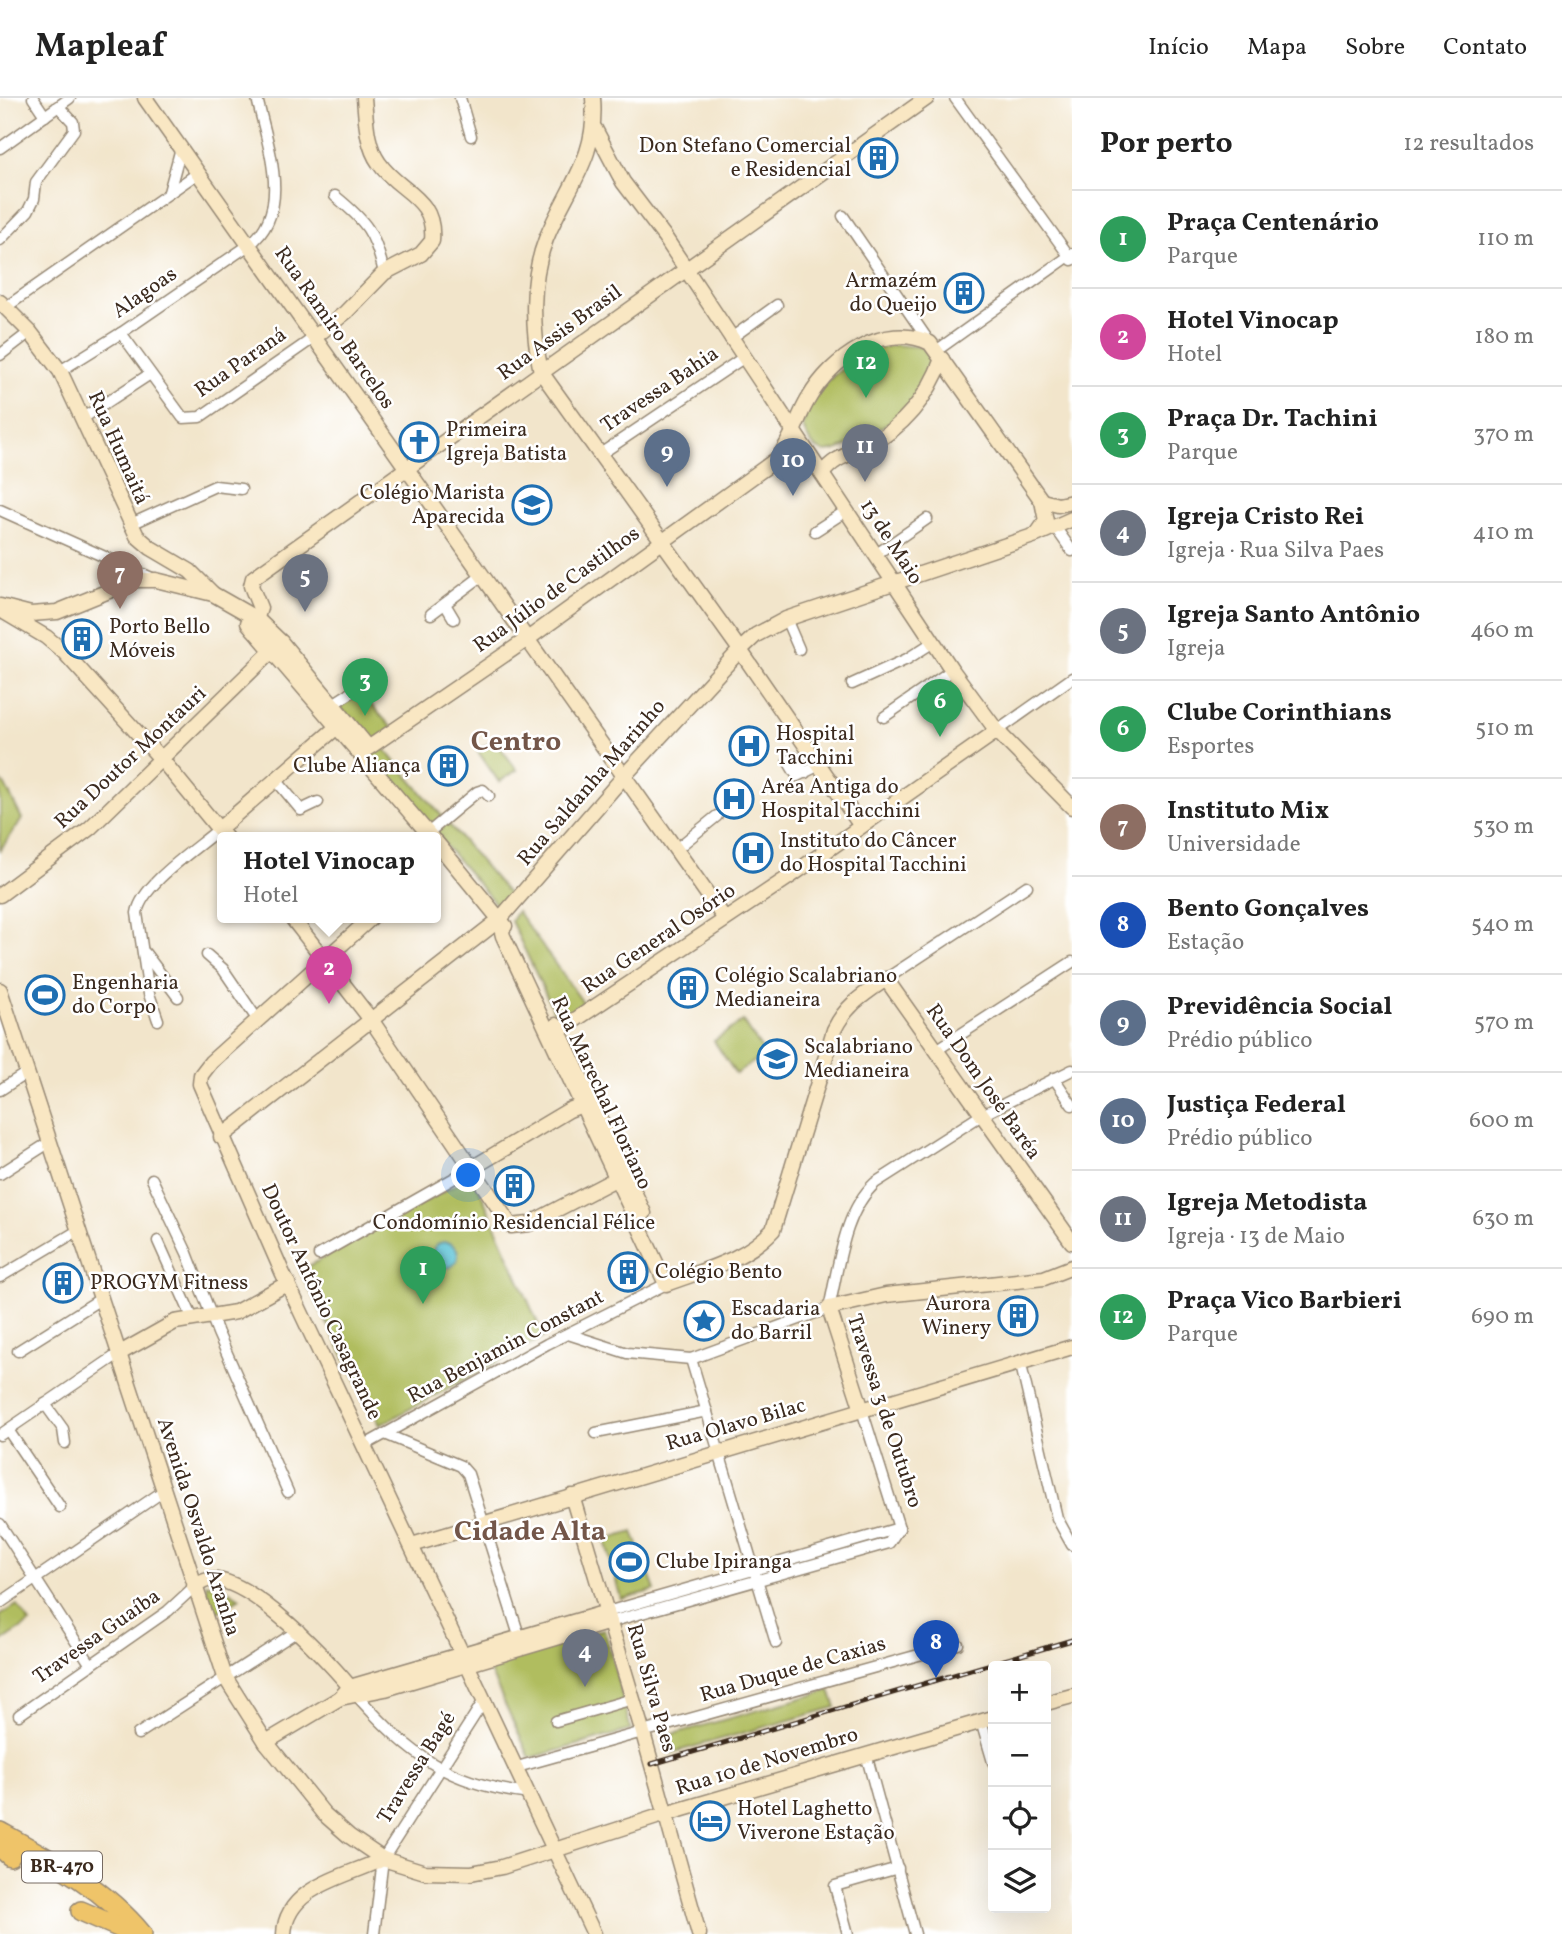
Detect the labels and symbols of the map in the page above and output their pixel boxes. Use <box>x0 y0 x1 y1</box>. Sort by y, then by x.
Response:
place label: Don Stefano Comercial e Residencial <box>639 132 851 185</box>
building icon: Don Stefano Comercial e Residencial <box>857 137 899 179</box>
street label: Rua Ramiro Barcelos <box>267 241 401 415</box>
street label: Alagoas <box>107 260 183 326</box>
place label: Armazém do Queijo <box>845 267 937 320</box>
building icon: Armazém do Queijo <box>943 272 985 314</box>
street label: Rua Assis Brasil <box>492 278 628 388</box>
street label: Rua Paraná <box>189 321 293 405</box>
street label: Travessa Bahia <box>595 340 725 440</box>
pin: 12 <box>843 340 889 398</box>
street label: Rua Humaitá <box>80 387 156 509</box>
place label: Primeira Igreja Batista <box>446 416 567 469</box>
church icon: Primeira Igreja Batista <box>398 421 440 463</box>
pin: 11 <box>842 424 888 482</box>
pin: 9 <box>644 429 690 487</box>
pin: 10 <box>770 438 816 496</box>
place label: Colégio Marista Aparecida <box>360 479 505 532</box>
school or university icon: Colégio Marista Aparecida <box>511 484 553 526</box>
street label: 13 de Maio <box>853 494 929 590</box>
street label: Rua Júlio de Castilhos <box>468 520 646 660</box>
pin: 7 <box>97 551 143 609</box>
pin: 5 <box>282 554 328 612</box>
place label: Porto Bello Móveis <box>109 613 210 666</box>
building icon: Porto Bello Móveis <box>61 618 103 660</box>
pin: 3 <box>342 658 388 716</box>
pin: 6 <box>917 679 963 737</box>
street label: Rua Doutor Montauri <box>49 680 213 836</box>
street label: Rua Saldanha Marinho <box>511 693 673 873</box>
place label: Hospital Tacchini <box>776 720 854 773</box>
district label: Centro <box>471 723 561 762</box>
hospital icon: Hospital Tacchini <box>728 725 770 767</box>
building icon: Clube Aliança <box>427 745 469 787</box>
place label: Clube Aliança <box>293 752 421 781</box>
place label: Aréa Antiga do Hospital Tacchini <box>761 773 920 826</box>
hospital icon: Aréa Antiga do Hospital Tacchini <box>713 778 755 820</box>
place label: Instituto do Câncer do Hospital Tacchini <box>780 827 967 880</box>
hospital icon: Instituto do Câncer do Hospital Tacchini <box>732 832 774 874</box>
street label: Rua General Osório <box>576 877 742 1001</box>
pin: 2 <box>306 946 352 1004</box>
place label: Colégio Scalabriano Medianeira <box>715 962 897 1015</box>
building icon: Colégio Scalabriano Medianeira <box>667 967 709 1009</box>
place label: Engenharia do Corpo <box>72 969 179 1022</box>
sports icon: Engenharia do Corpo <box>24 974 66 1016</box>
street label: Rua Marechal Floriano <box>543 991 659 1195</box>
street label: Rua Dom José Baréa <box>918 998 1048 1166</box>
place label: Scalabriano Medianeira <box>804 1033 913 1086</box>
school or university icon: Scalabriano Medianeira <box>756 1038 798 1080</box>
your location <box>451 1158 485 1192</box>
building icon: Condomínio Residencial Félice <box>493 1165 535 1207</box>
street label: Doutor Antônio Casagrande <box>253 1179 389 1425</box>
place label: Condomínio Residencial Félice <box>373 1209 655 1238</box>
pin: 1 <box>400 1246 446 1304</box>
building icon: Colégio Bento <box>607 1251 649 1293</box>
place label: Colégio Bento <box>655 1258 782 1287</box>
building icon: PROGYM Fitness <box>42 1262 84 1304</box>
place label: PROGYM Fitness <box>90 1269 248 1298</box>
street label: Rua Benjamin Constant <box>403 1283 609 1411</box>
place label: Aurora Winery <box>922 1290 992 1343</box>
place label: Escadaria do Barril <box>731 1295 820 1348</box>
building icon: Aurora Winery <box>997 1295 1039 1337</box>
place icon: Escadaria do Barril <box>683 1300 725 1342</box>
street label: Travessa 3 de Outubro <box>839 1310 929 1512</box>
street label: Rua Olavo Bilac <box>663 1391 809 1459</box>
street label: Avenida Osvaldo Aranha <box>149 1414 247 1640</box>
district label: Cidade Alta <box>454 1513 606 1552</box>
sports icon: Clube Ipiranga <box>608 1541 650 1583</box>
place label: Clube Ipiranga <box>656 1548 792 1577</box>
street label: Travessa Guaíba <box>27 1582 167 1692</box>
street label: Rua Silva Paes <box>619 1620 683 1756</box>
pin: 8 <box>913 1620 959 1678</box>
pin: 4 <box>562 1629 608 1687</box>
street label: Rua Duque de Caxias <box>697 1630 889 1710</box>
street label: Travessa Bagé <box>371 1706 463 1830</box>
street label: Rua 10 de Novembro <box>672 1720 862 1804</box>
place label: Hotel Laghetto Viverone Estação <box>737 1795 895 1848</box>
hotel icon: Hotel Laghetto Viverone Estação <box>689 1800 731 1842</box>
road number: BR-470 <box>22 1852 102 1882</box>

